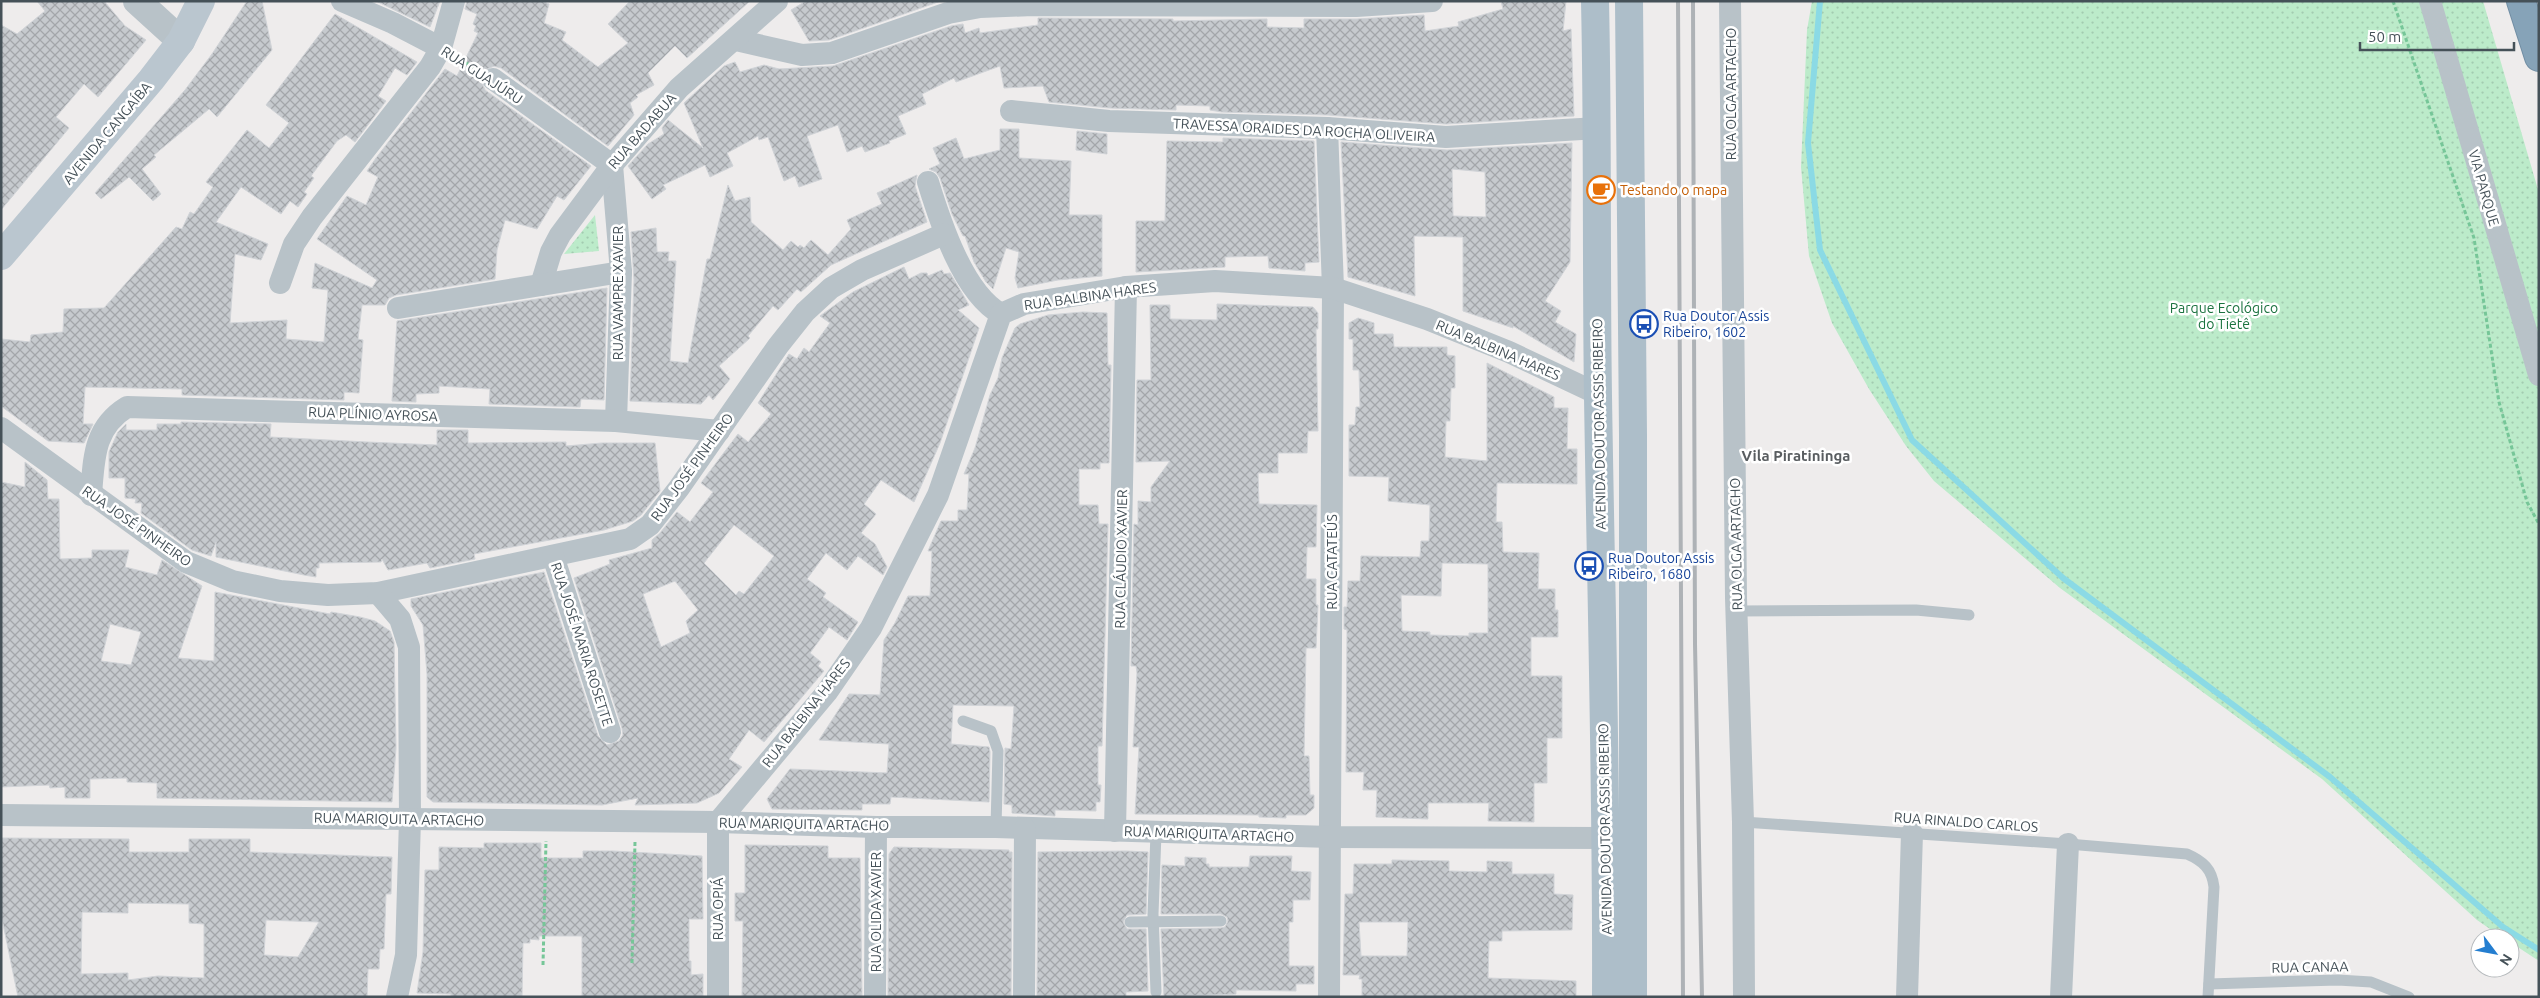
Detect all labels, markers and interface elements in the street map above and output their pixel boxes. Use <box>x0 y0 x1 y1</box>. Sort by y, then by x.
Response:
scale bar <box>2360 20 2514 52</box>
street label: RUA OLGA ARTACHO <box>1723 28 1739 160</box>
text: 50 m <box>2368 28 2401 45</box>
street label: RUA GUAJÚRU <box>438 42 526 107</box>
street label: AVENIDA CANGAÍBA <box>59 78 154 187</box>
street label: RUA BADABUA <box>605 90 679 172</box>
street label: TRAVESSA ORAIDES DA ROCHA OLIVEIRA <box>1173 115 1435 145</box>
street label: VIA PARQUE <box>2465 148 2503 228</box>
cafe icon: Testando o mapa <box>1586 175 1616 205</box>
place label: Testando o mapa <box>1620 182 1727 198</box>
street label: RUA VAMPRE XAVIER <box>610 225 626 360</box>
street label: RUA BALBINA HARES <box>1023 279 1157 313</box>
park label: Parque Ecológico do Tietê <box>2170 300 2278 332</box>
place label: Rua Doutor Assis Ribeiro, 1602 <box>1663 308 1769 340</box>
bus stop icon: Rua Doutor Assis Ribeiro, 1602 <box>1629 309 1659 339</box>
street label: RUA BALBINA HARES <box>1434 317 1562 383</box>
street label: AVENIDA DOUTOR ASSIS RIBEIRO <box>1589 318 1609 530</box>
street label: RUA PLÍNIO AYROSA <box>308 403 438 424</box>
street label: RUA JOSÉ PINHEIRO <box>647 409 737 524</box>
district label: Vila Piratininga <box>1742 447 1850 464</box>
street label: RUA OLGA ARTACHO <box>1727 477 1745 610</box>
street label: RUA JOSÉ PINHEIRO <box>79 482 195 570</box>
street label: RUA CLÁUDIO XAVIER <box>1111 489 1130 629</box>
street label: RUA CATATEÚS <box>1323 514 1340 610</box>
place label: Rua Doutor Assis Ribeiro, 1680 <box>1608 550 1714 582</box>
bus stop icon: Rua Doutor Assis Ribeiro, 1680 <box>1574 551 1604 581</box>
street label: RUA JOSÉ MARIA ROSETTE <box>548 560 617 728</box>
street label: RUA BALBINA HARES <box>759 656 853 770</box>
street label: AVENIDA DOUTOR ASSIS RIBEIRO <box>1595 723 1615 935</box>
street label: RUA RINALDO CARLOS <box>1893 809 2039 835</box>
street label: RUA MARIQUITA ARTACHO <box>314 810 484 828</box>
street label: RUA MARIQUITA ARTACHO <box>719 815 889 833</box>
street label: RUA MARIQUITA ARTACHO <box>1124 823 1295 845</box>
street label: RUA OLIDA XAVIER <box>868 851 884 972</box>
street label: RUA OPIÁ <box>709 878 726 940</box>
north arrow <box>2470 928 2520 978</box>
text: N <box>2496 951 2516 969</box>
street label: RUA CANAA <box>2271 958 2349 976</box>

